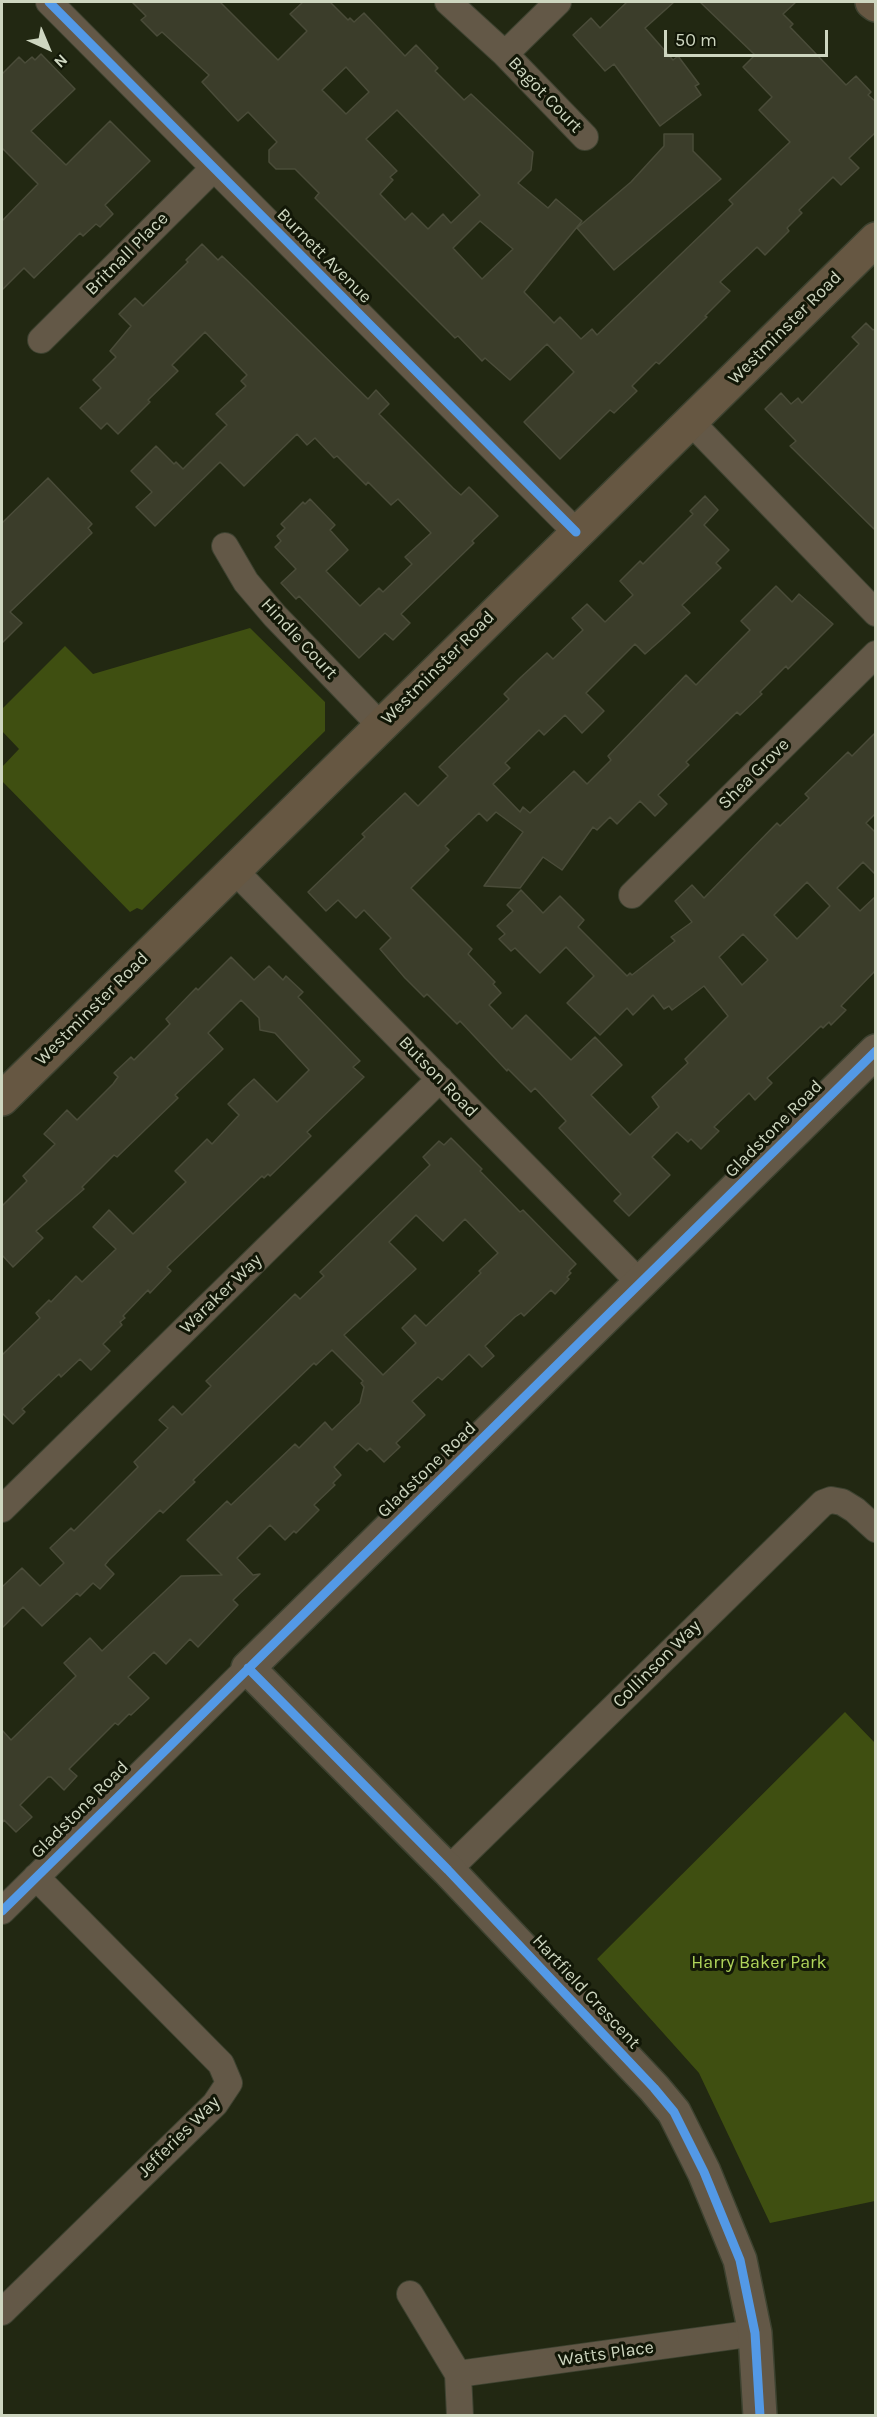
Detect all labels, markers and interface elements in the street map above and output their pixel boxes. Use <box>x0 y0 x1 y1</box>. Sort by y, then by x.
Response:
north arrow <box>18 18 78 78</box>
scale bar <box>667 18 830 56</box>
text: 50 m <box>675 29 717 51</box>
text: N <box>50 50 72 72</box>
street label: Bagot Court <box>503 53 587 137</box>
street label: Burnett Avenue <box>272 204 376 308</box>
street label: Britnall Place <box>81 208 173 300</box>
street label: Westminster Road <box>724 267 846 389</box>
street label: Hindle Court <box>256 594 342 684</box>
street label: Westminster Road <box>377 607 499 729</box>
street label: Shea Grove <box>714 734 794 814</box>
street label: Westminster Road <box>31 948 153 1070</box>
street label: Butson Road <box>394 1032 482 1122</box>
street label: Gladstone Road <box>721 1076 827 1182</box>
street label: Waraker Way <box>175 1249 267 1339</box>
street label: Gladstone Road <box>373 1417 481 1523</box>
street label: Collinson Way <box>609 1616 705 1712</box>
street label: Gladstone Road <box>27 1757 133 1863</box>
street label: Hartfield Crescent <box>528 1930 644 2054</box>
park label: Harry Baker Park <box>691 1952 827 1974</box>
street label: Jefferies Way <box>134 2092 224 2182</box>
street label: Watts Place <box>557 2337 655 2371</box>

